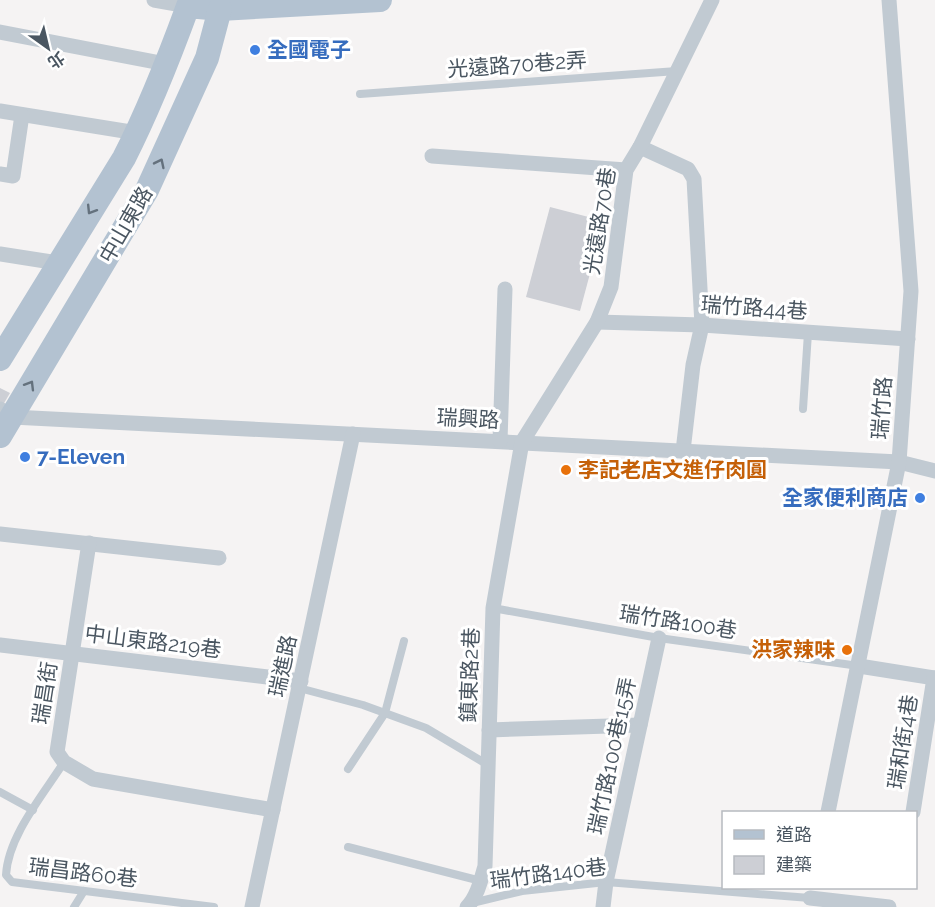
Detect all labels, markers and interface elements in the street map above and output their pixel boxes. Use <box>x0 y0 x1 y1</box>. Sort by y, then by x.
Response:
north arrow <box>18 18 78 78</box>
place label: 全國電子 <box>267 37 351 62</box>
marker: 全國電子 <box>248 43 262 57</box>
street label: 光遠路70巷2弄 <box>446 47 588 82</box>
text: 北 <box>44 48 68 72</box>
one-way arrow <box>153 158 165 169</box>
street label: 光遠路70巷 <box>579 166 620 276</box>
street label: 中山東路 <box>94 182 157 267</box>
one-way arrow <box>87 204 99 214</box>
street label: 瑞竹路44巷 <box>700 291 808 324</box>
street label: 瑞竹路 <box>867 376 896 440</box>
one-way arrow <box>23 381 35 391</box>
street label: 瑞興路 <box>436 404 500 433</box>
place label: 7-Eleven <box>37 444 125 469</box>
marker: 7-Eleven <box>18 450 32 464</box>
place label: 李記老店文進仔肉圓 <box>578 457 767 482</box>
marker: 李記老店文進仔肉圓 <box>559 463 573 477</box>
place label: 全家便利商店 <box>782 485 908 510</box>
marker: 全家便利商店 <box>913 491 927 505</box>
street label: 瑞竹路100巷 <box>618 600 739 643</box>
street label: 中山東路219巷 <box>83 621 223 662</box>
street label: 鎮東路2巷 <box>455 627 484 723</box>
street label: 瑞進路 <box>264 632 301 699</box>
place label: 洪家辣味 <box>751 637 835 662</box>
marker: 洪家辣味 <box>840 643 854 657</box>
street label: 瑞昌街 <box>27 660 62 726</box>
street label: 瑞竹路100巷15弄 <box>583 675 640 837</box>
street label: 瑞和街4巷 <box>883 693 922 791</box>
legend <box>722 811 917 889</box>
text: 道路 <box>776 824 812 845</box>
street label: 瑞昌路60巷 <box>27 853 139 892</box>
street label: 瑞竹路140巷 <box>488 854 608 893</box>
text: 建築 <box>776 854 812 875</box>

